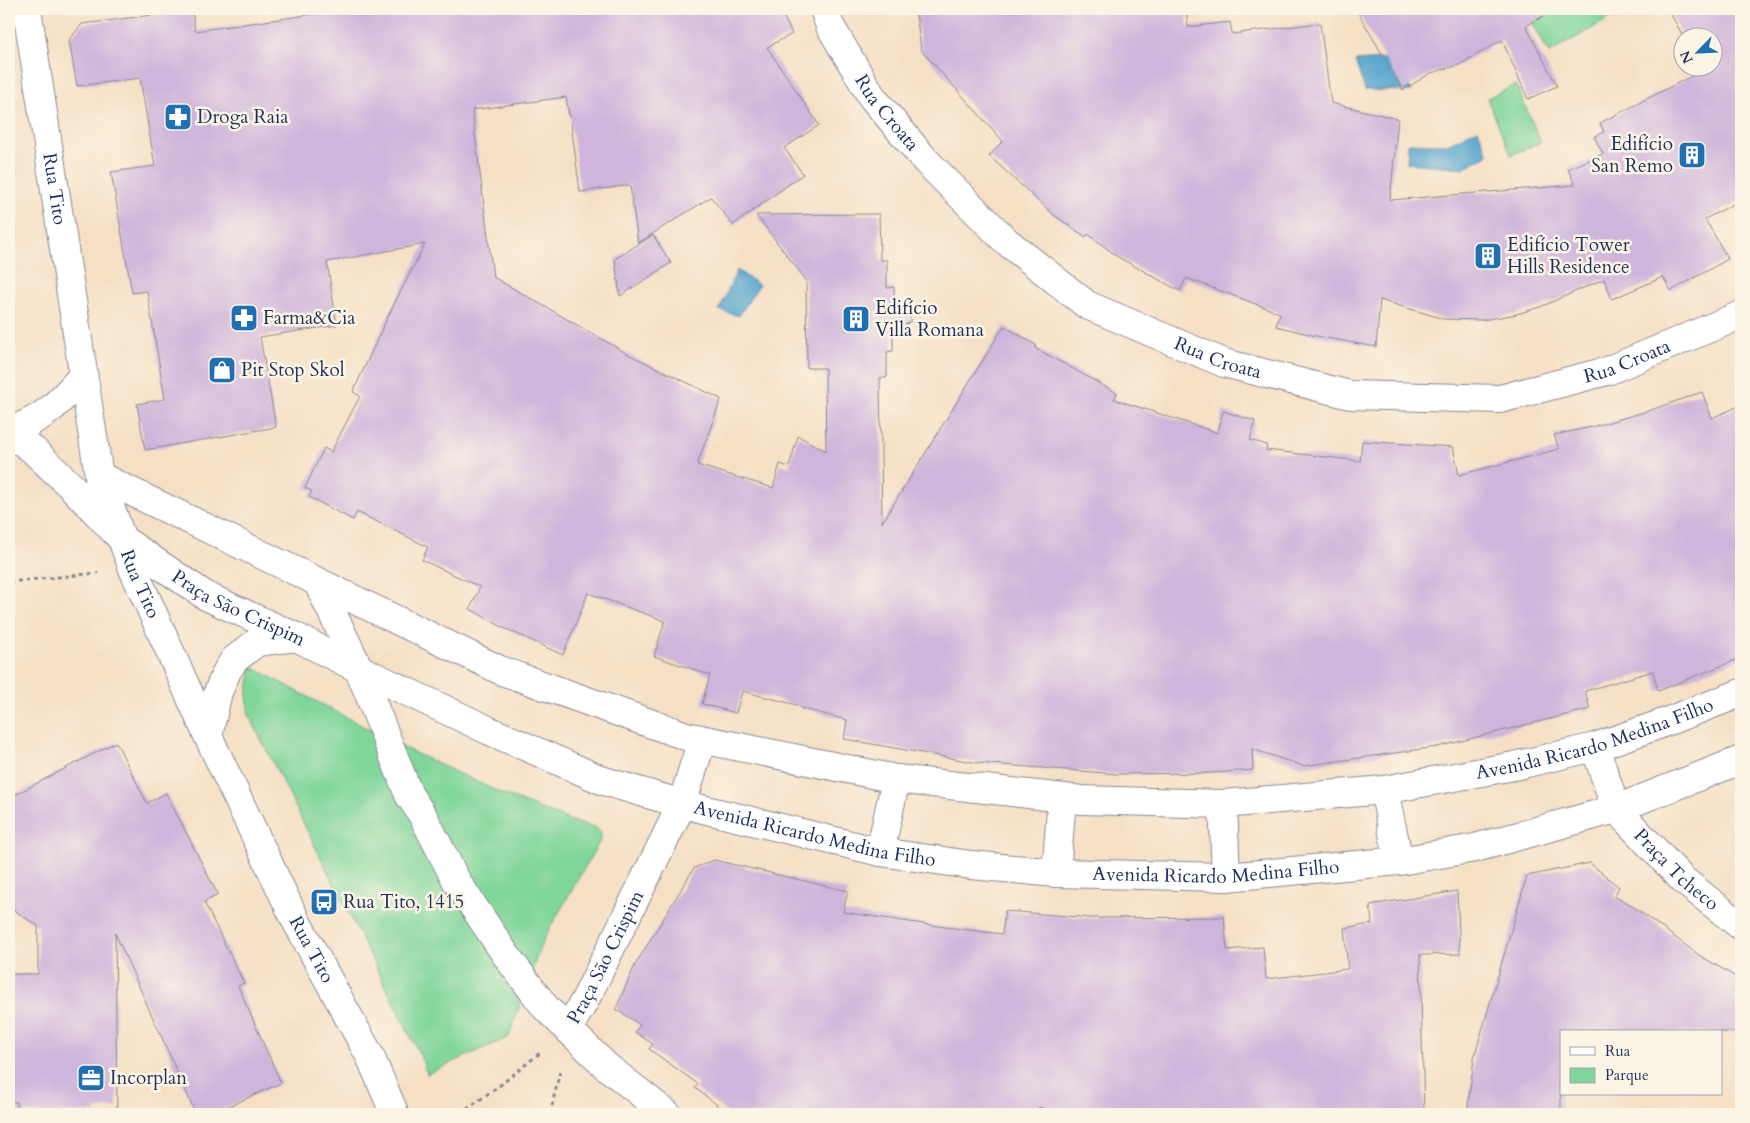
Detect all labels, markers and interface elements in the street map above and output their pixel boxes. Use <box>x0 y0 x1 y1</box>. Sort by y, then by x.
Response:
north arrow <box>1672 28 1722 78</box>
text: N <box>1675 48 1698 67</box>
street label: Rua Croata <box>849 70 925 157</box>
pharmacy icon: Droga Raia <box>163 102 193 132</box>
place label: Droga Raia <box>197 104 289 130</box>
place label: Edifício San Remo <box>1591 131 1673 179</box>
building icon: Edifício San Remo <box>1677 140 1707 170</box>
street label: Rua Tito <box>36 151 73 227</box>
place label: Edifício Tower Hills Residence <box>1507 232 1630 280</box>
building icon: Edifício Tower Hills Residence <box>1473 241 1503 271</box>
place label: Edifício Villa Romana <box>875 295 984 343</box>
pharmacy icon: Farma&Cia <box>229 303 259 333</box>
building icon: Edifício Villa Romana <box>841 304 871 334</box>
place label: Farma&Cia <box>263 305 355 331</box>
street label: Rua Croata <box>1170 330 1264 385</box>
street label: Rua Croata <box>1581 333 1674 390</box>
shop icon: Pit Stop Skol <box>207 355 237 385</box>
place label: Pit Stop Skol <box>241 357 345 383</box>
street label: Rua Tito <box>114 546 166 622</box>
street label: Praça São Crispim <box>167 563 310 653</box>
street label: Avenida Ricardo Medina Filho <box>1473 692 1717 786</box>
street label: Avenida Ricardo Medina Filho <box>691 794 937 873</box>
street label: Praça Tcheco <box>1628 823 1724 917</box>
street label: Avenida Ricardo Medina Filho <box>1092 854 1340 890</box>
street label: Praça São Crispim <box>561 885 651 1029</box>
bus stop icon: Rua Tito, 1415 <box>309 887 339 917</box>
place label: Rua Tito, 1415 <box>343 889 464 915</box>
street label: Rua Tito <box>283 911 341 988</box>
legend <box>1560 1030 1722 1096</box>
text: Rua <box>1605 1041 1631 1061</box>
office icon: Incorplan <box>76 1063 106 1093</box>
place label: Incorplan <box>110 1065 187 1091</box>
text: Parque <box>1605 1065 1649 1085</box>

